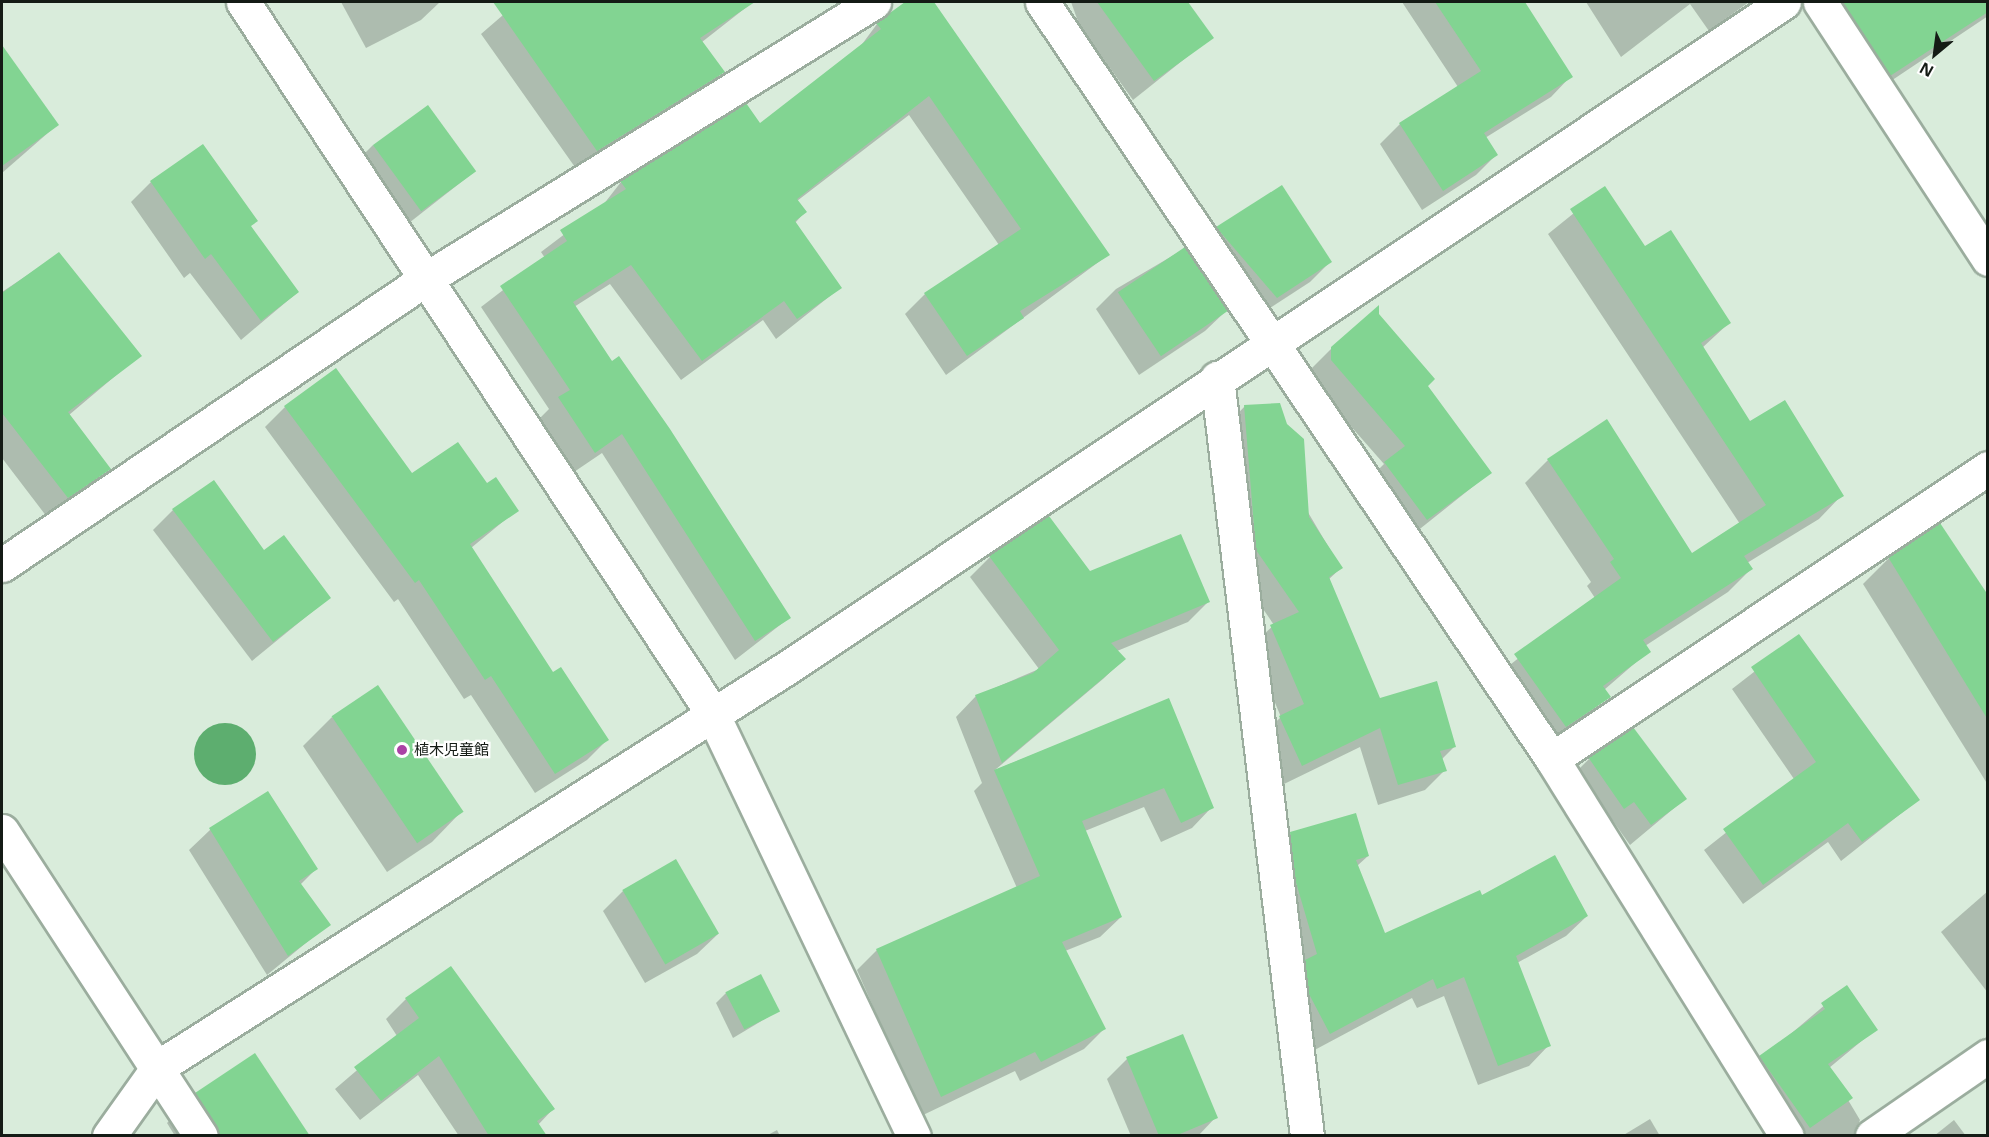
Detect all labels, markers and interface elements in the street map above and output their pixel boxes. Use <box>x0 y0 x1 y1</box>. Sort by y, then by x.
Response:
north arrow <box>1905 24 1965 84</box>
text: N <box>1915 57 1937 83</box>
place label: 植木児童館 <box>414 741 489 759</box>
marker: 植木児童館 <box>395 743 409 757</box>

